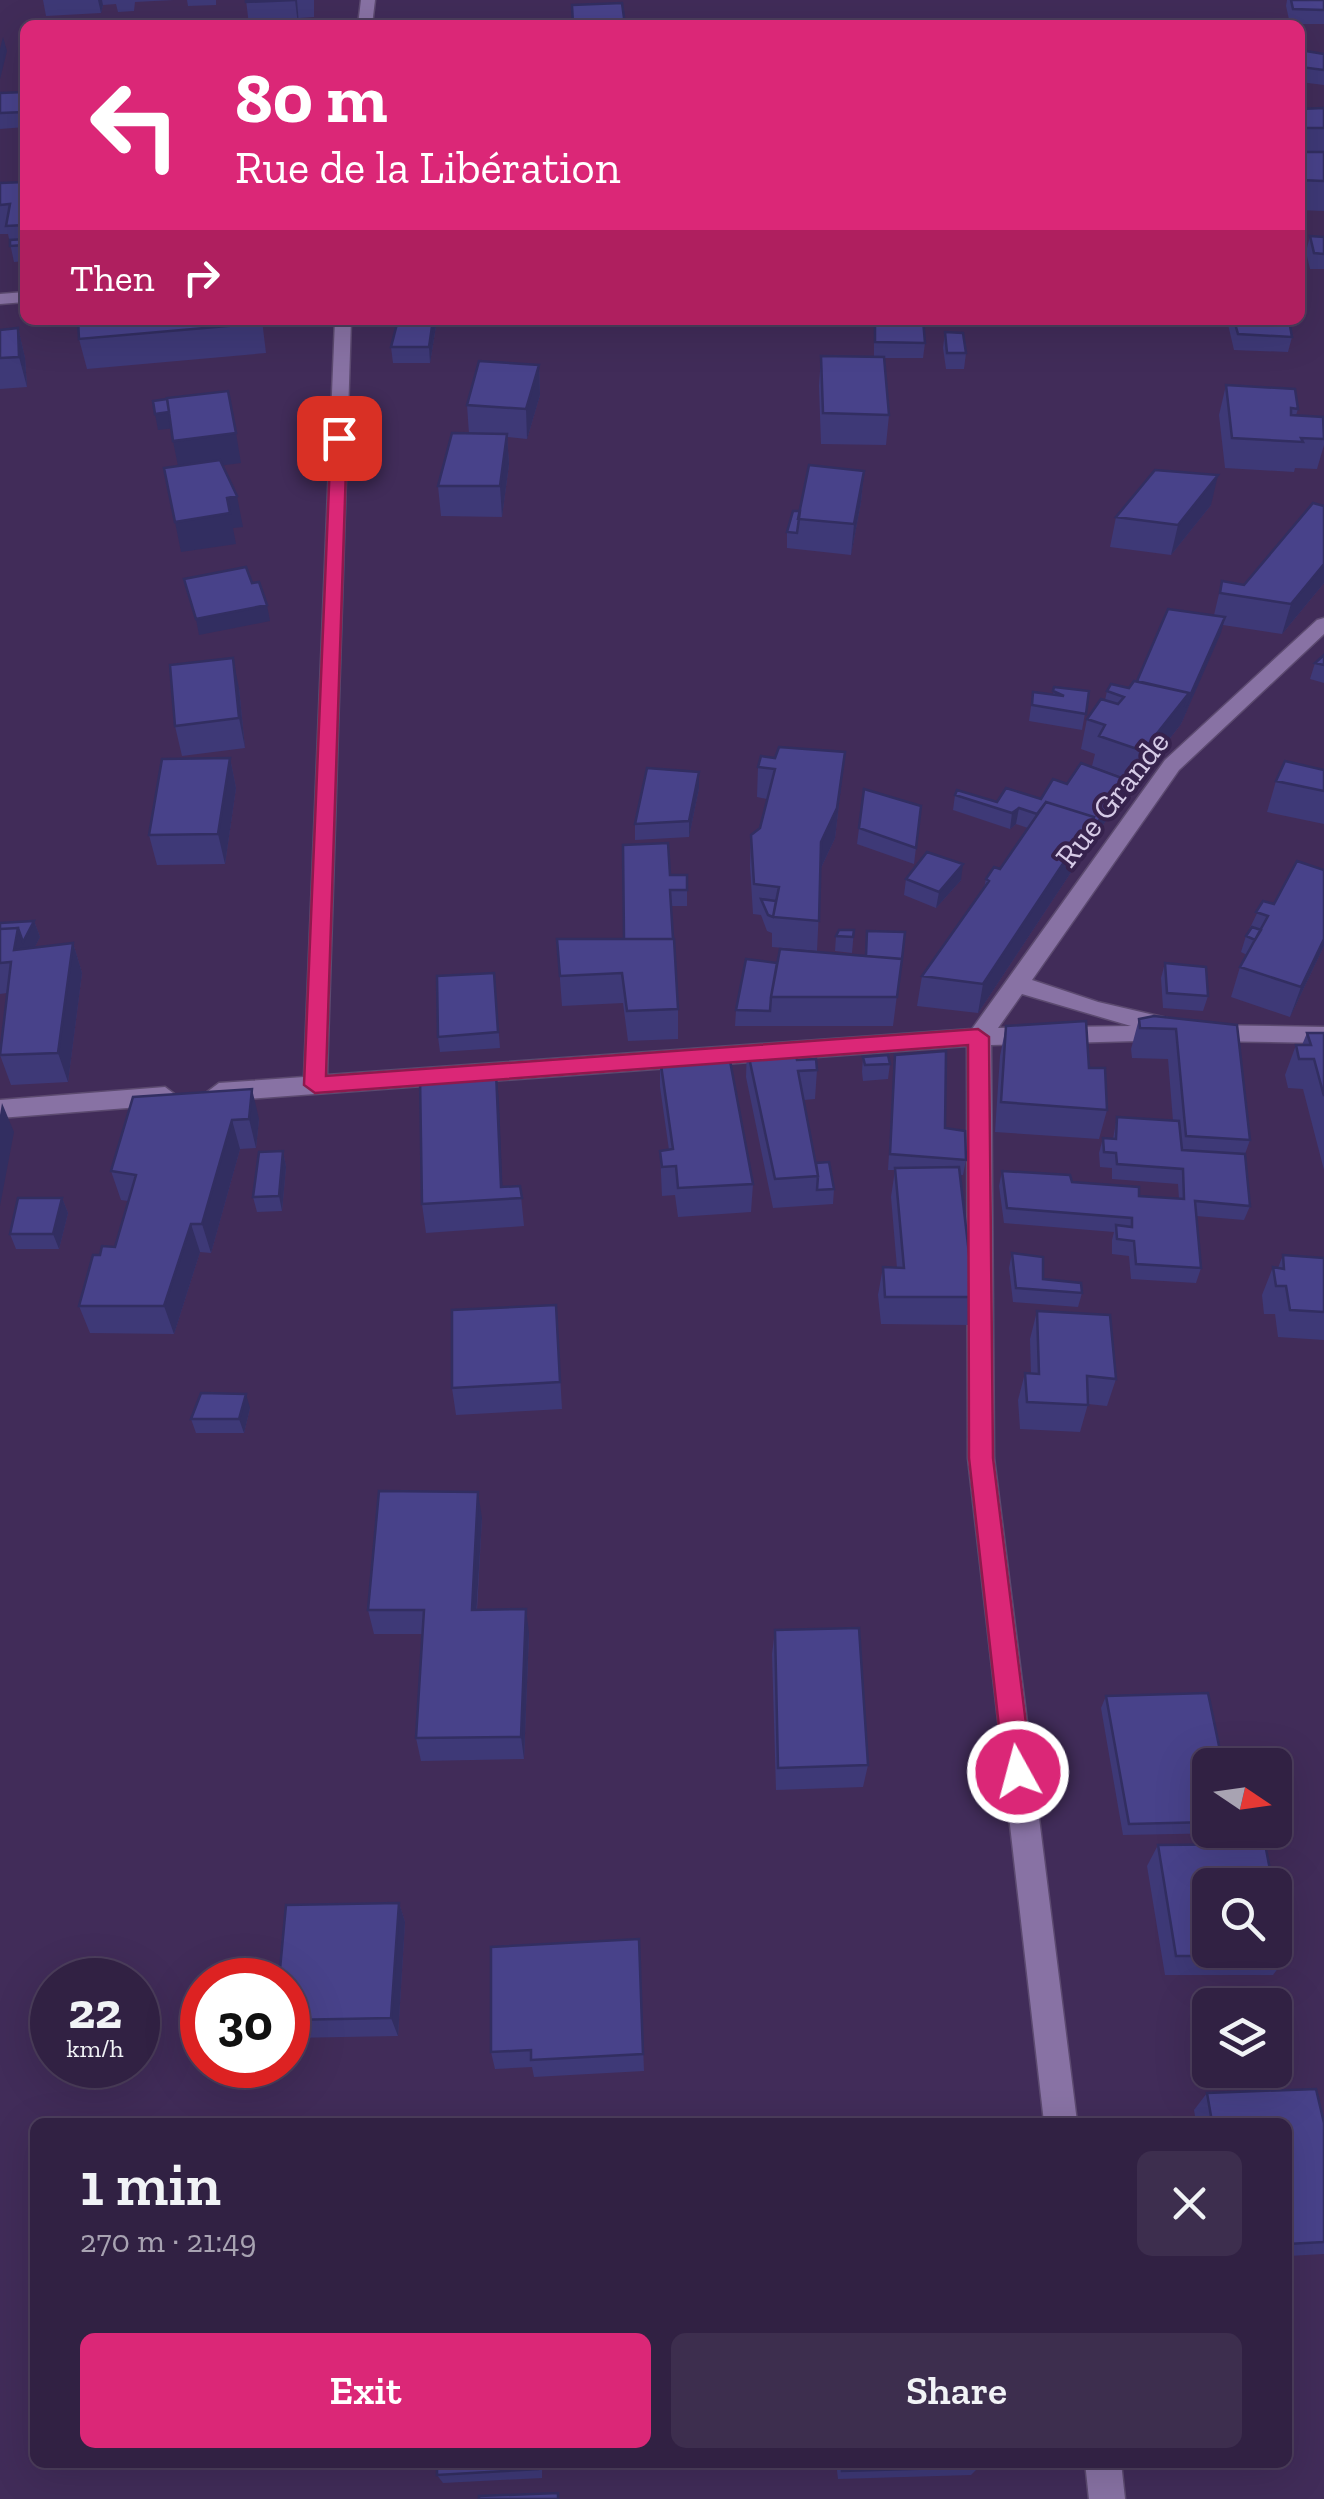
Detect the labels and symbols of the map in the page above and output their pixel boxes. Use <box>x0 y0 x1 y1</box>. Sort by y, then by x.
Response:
pin <box>297 396 382 481</box>
street label: Rue Grande <box>1047 723 1177 875</box>
position arrow <box>966 1720 1070 1824</box>
north arrow <box>1192 1748 1292 1848</box>
speed limit sign: 30 <box>180 1958 310 2088</box>

